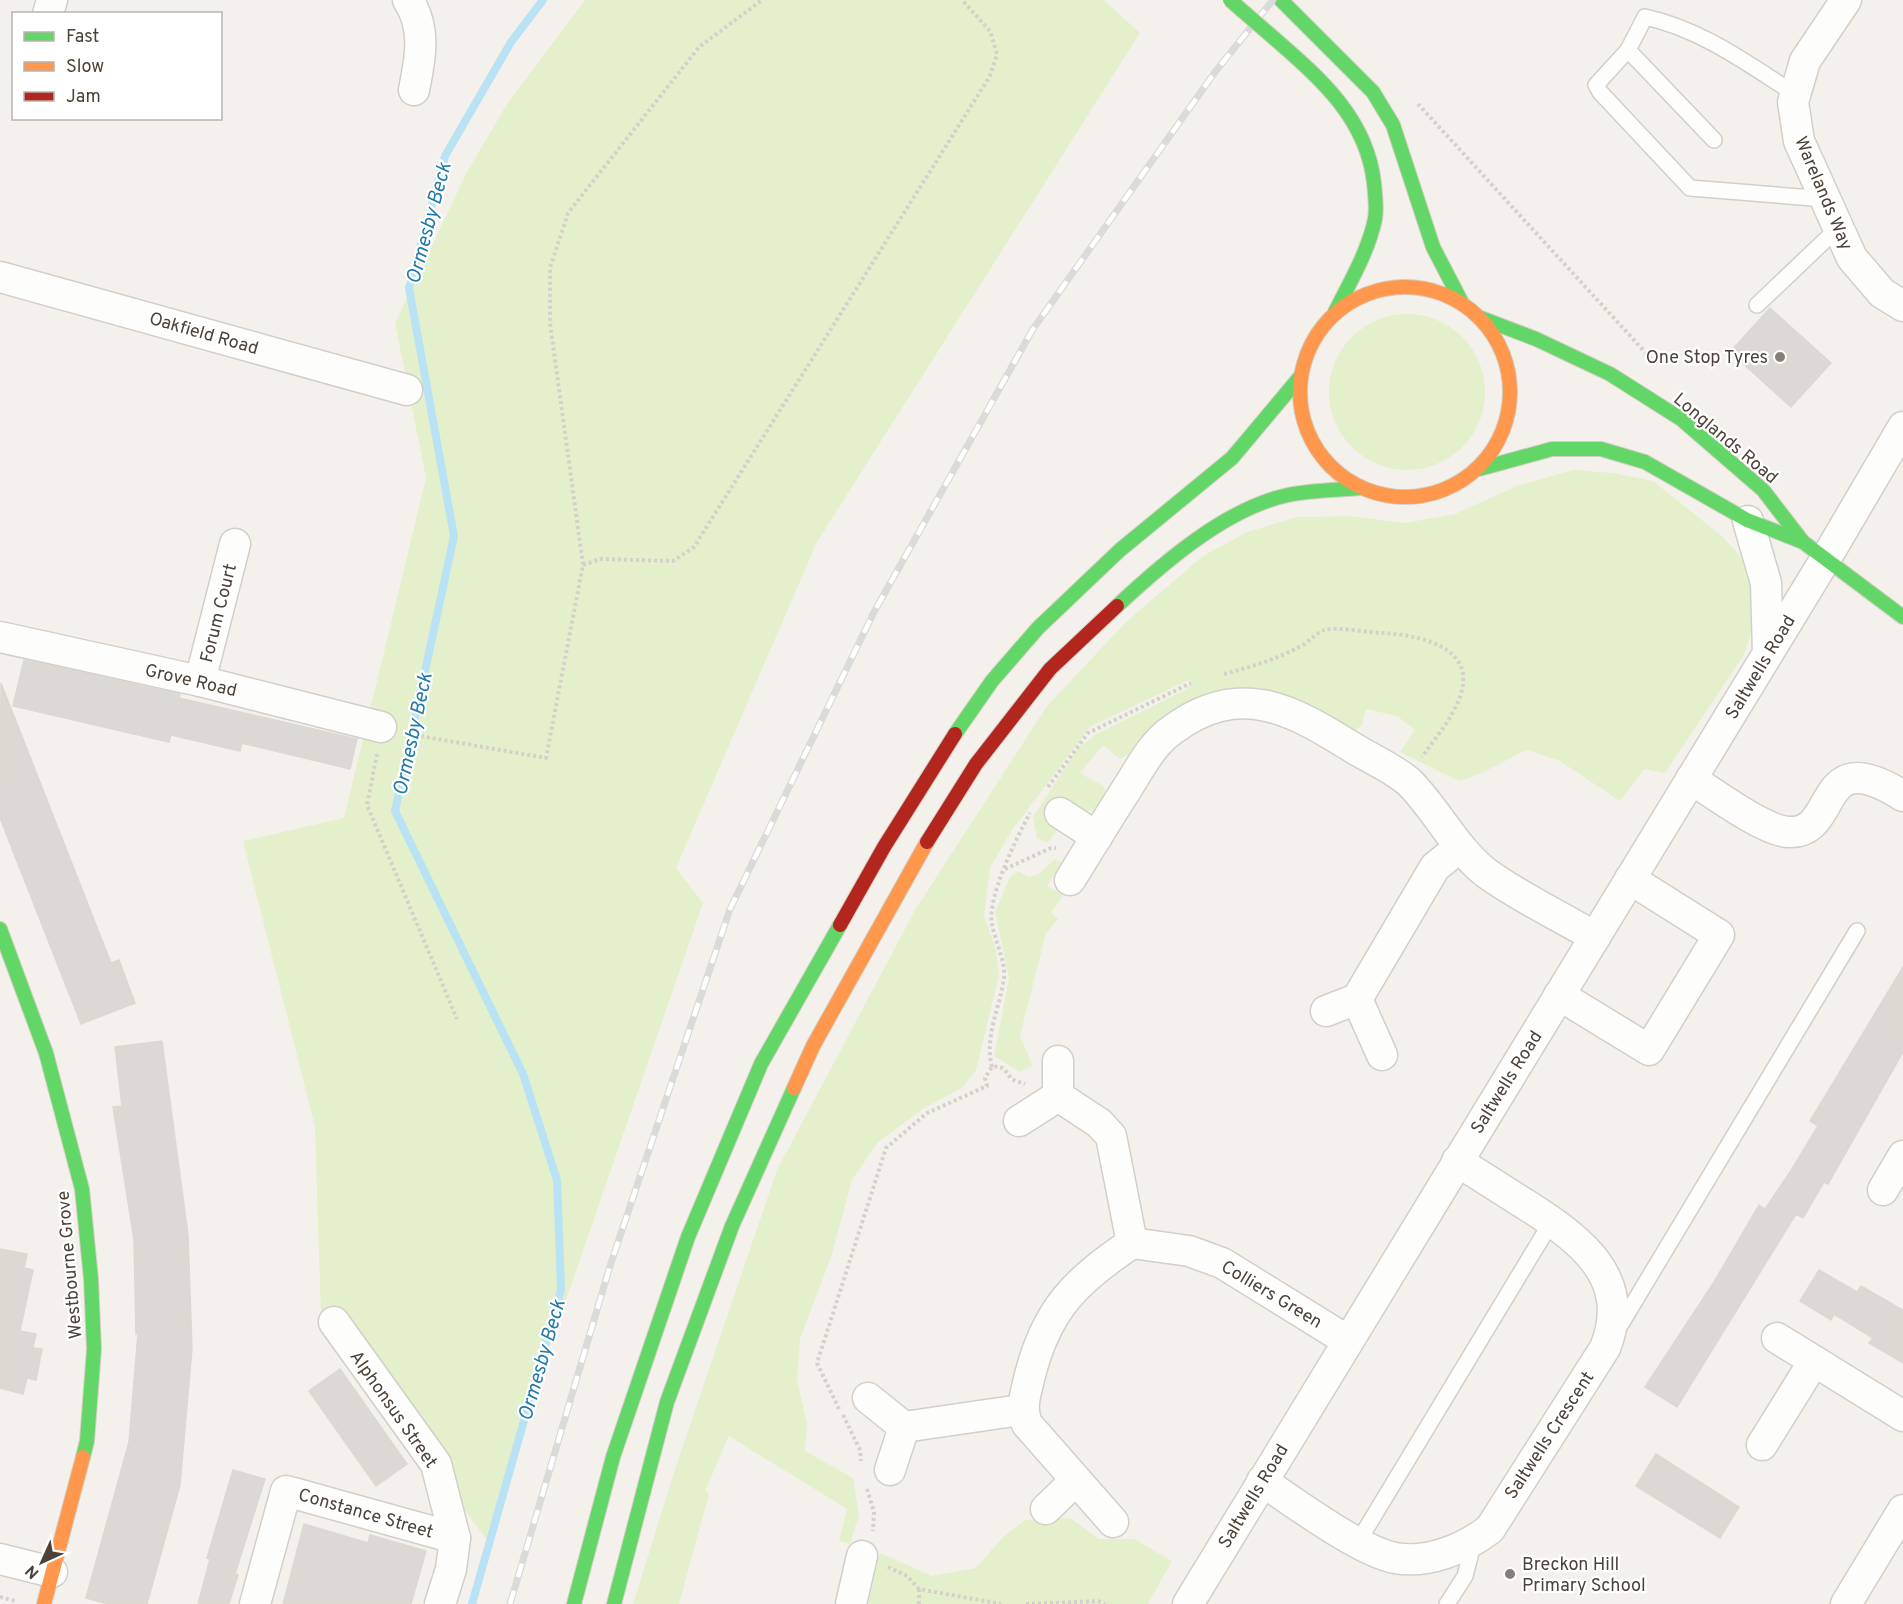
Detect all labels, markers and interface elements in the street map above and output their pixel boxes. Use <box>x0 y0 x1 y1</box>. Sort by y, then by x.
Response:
legend <box>12 12 222 120</box>
text: Fast <box>66 26 99 49</box>
text: Slow <box>66 56 104 79</box>
text: Jam <box>66 86 101 109</box>
street label: Warelands Way <box>1788 133 1857 254</box>
water label: Ormesby Beck <box>401 159 459 287</box>
street label: Oakfield Road <box>146 308 261 361</box>
place label: One Stop Tyres <box>1646 347 1768 370</box>
marker: One Stop Tyres <box>1773 350 1787 364</box>
street label: Longlands Road <box>1668 389 1782 490</box>
street label: Forum Court <box>196 561 243 665</box>
street label: Saltwells Road <box>1721 611 1801 724</box>
street label: Grove Road <box>142 660 239 703</box>
water label: Ormesby Beck <box>388 670 440 798</box>
street label: Saltwells Road <box>1466 1027 1548 1139</box>
street label: Westbourne Grove <box>53 1190 88 1340</box>
street label: Colliers Green <box>1216 1256 1326 1335</box>
water label: Ormesby Beck <box>513 1296 573 1424</box>
street label: Alphonsus Street <box>344 1347 442 1473</box>
street label: Saltwells Crescent <box>1500 1368 1600 1504</box>
street label: Saltwells Road <box>1214 1440 1294 1553</box>
street label: Constance Street <box>295 1484 436 1545</box>
north arrow <box>12 1532 72 1592</box>
place label: Breckon Hill Primary School <box>1522 1554 1646 1598</box>
text: N <box>22 1560 44 1582</box>
marker: Breckon Hill Primary School <box>1503 1567 1517 1581</box>

